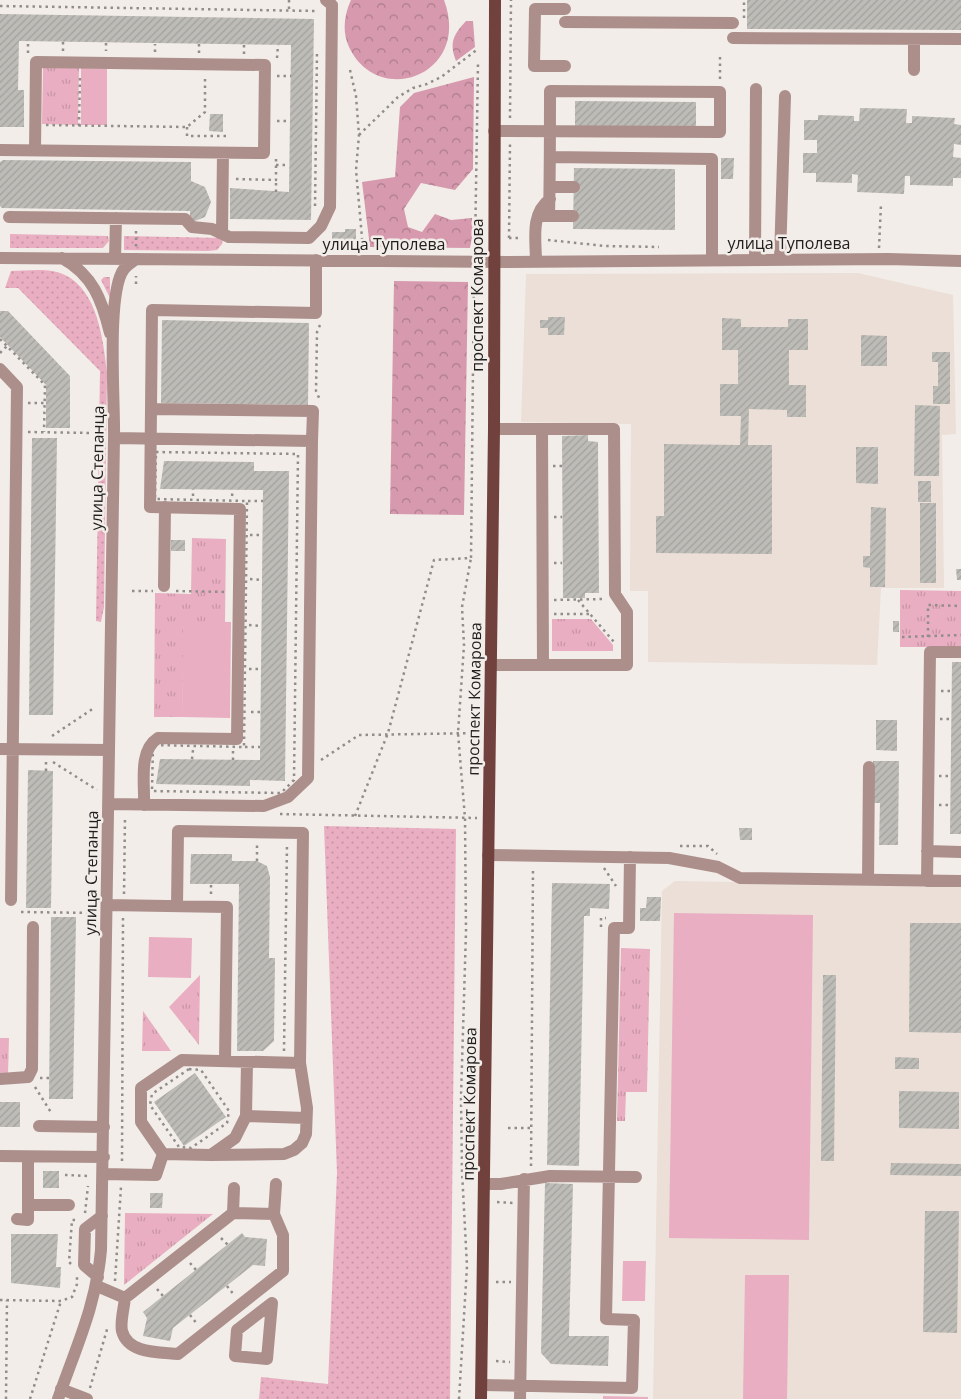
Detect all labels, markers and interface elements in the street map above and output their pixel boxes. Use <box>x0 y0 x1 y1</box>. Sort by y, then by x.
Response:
street label: проспект Комарова <box>466 218 488 372</box>
street label: улица Туполева <box>728 232 851 254</box>
street label: улица Туполева <box>323 233 446 255</box>
street label: улица Степанца <box>85 405 109 531</box>
street label: проспект Комарова <box>462 622 486 776</box>
street label: улица Степанца <box>79 810 103 936</box>
street label: проспект Комарова <box>457 1027 481 1181</box>

